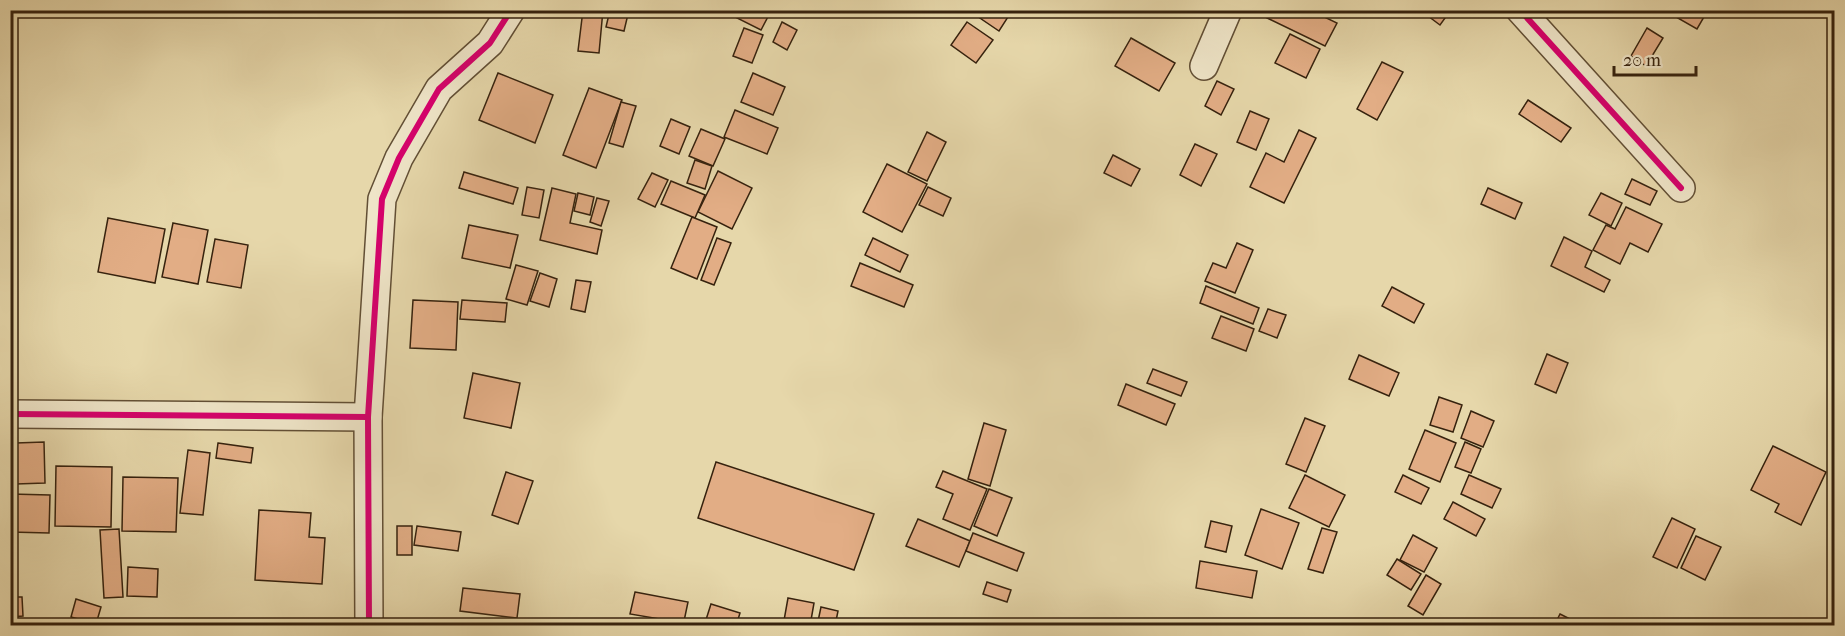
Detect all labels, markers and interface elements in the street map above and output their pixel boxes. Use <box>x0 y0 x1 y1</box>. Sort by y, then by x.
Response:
scale bar <box>1614 39 1696 77</box>
text: 20 m <box>1623 50 1661 71</box>

